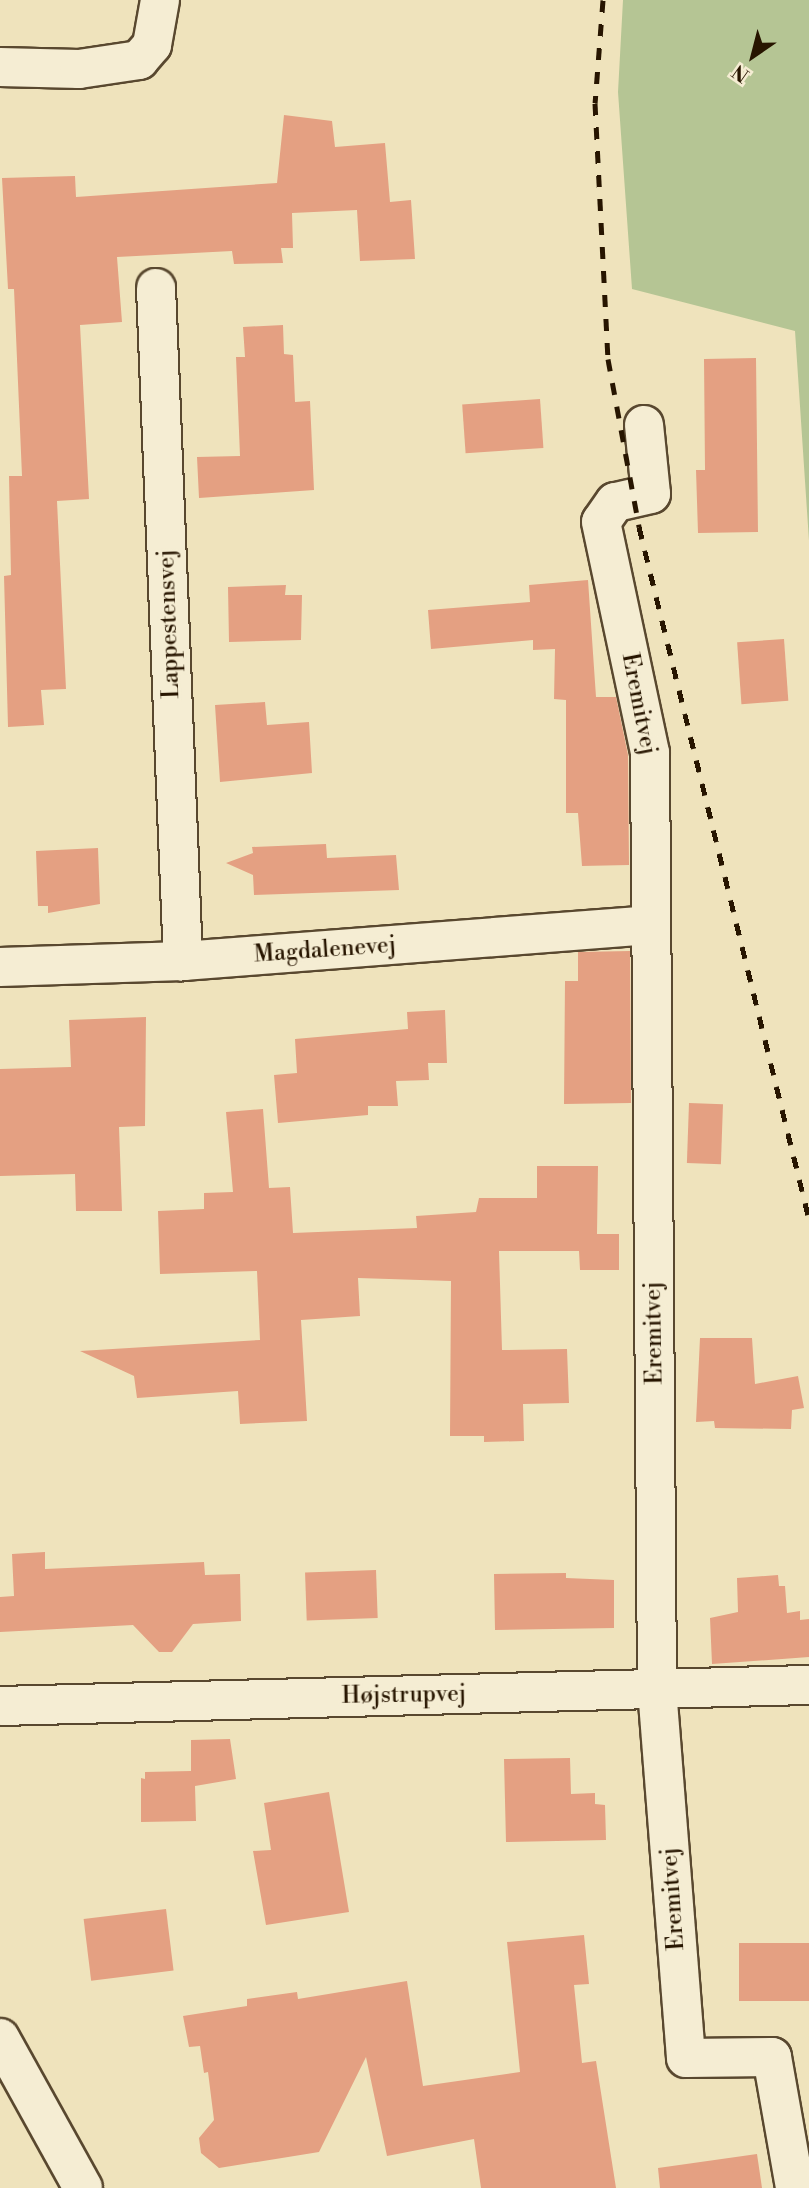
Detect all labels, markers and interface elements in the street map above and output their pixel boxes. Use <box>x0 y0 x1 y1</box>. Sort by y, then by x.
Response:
north arrow <box>718 21 788 91</box>
text: N <box>728 59 754 87</box>
street label: Lappestensvej <box>153 549 185 699</box>
street label: Eremitvej <box>616 651 662 757</box>
street label: Magdalenevej <box>253 931 397 969</box>
street label: Eremitvej <box>639 1281 669 1385</box>
street label: Højstrupvej <box>341 1680 467 1710</box>
street label: Eremitvej <box>656 1847 690 1951</box>

